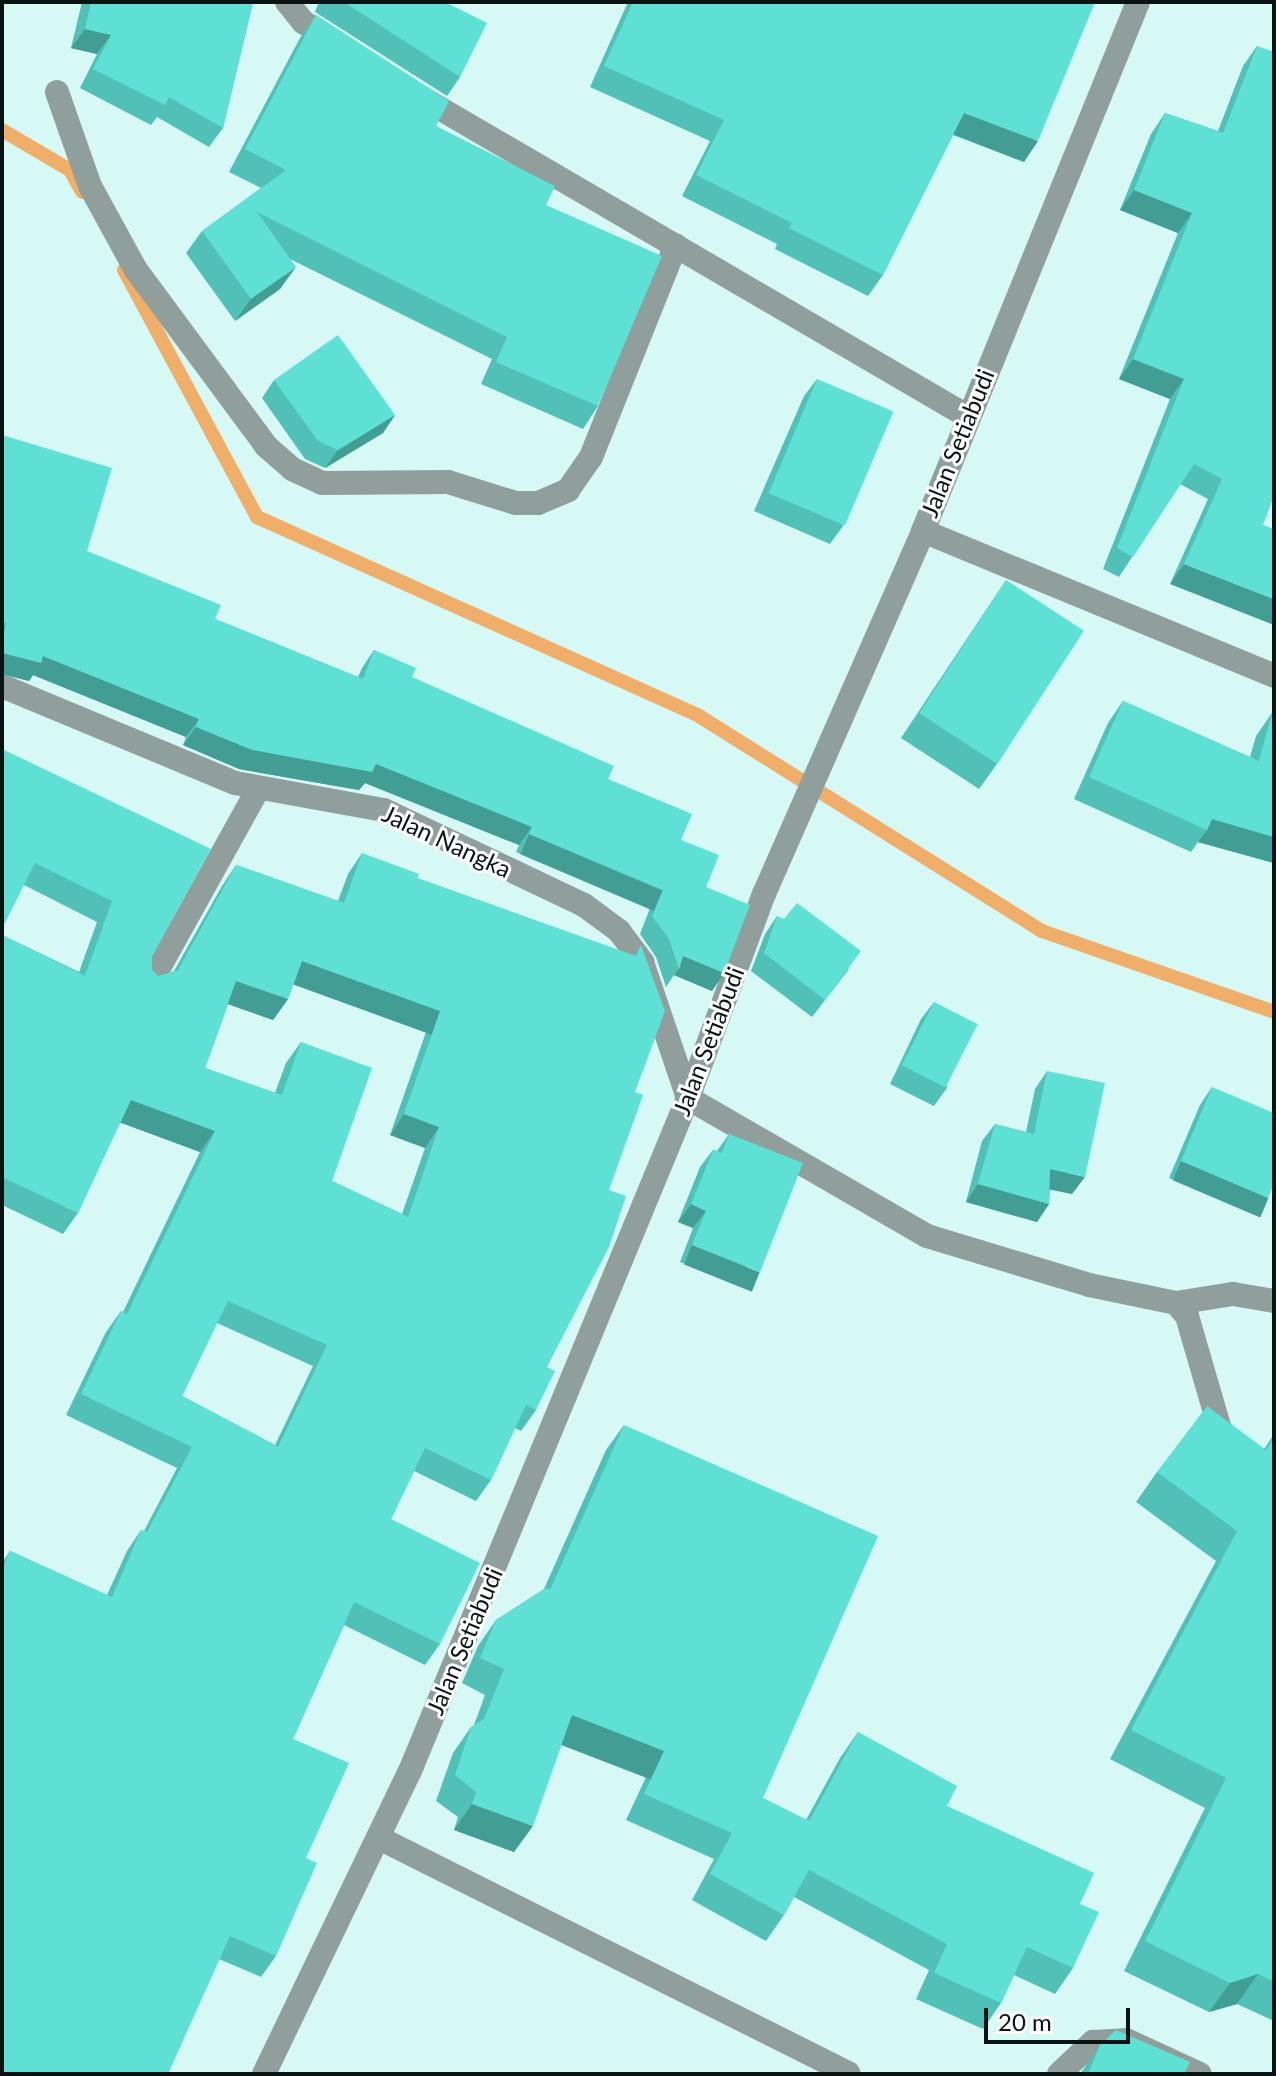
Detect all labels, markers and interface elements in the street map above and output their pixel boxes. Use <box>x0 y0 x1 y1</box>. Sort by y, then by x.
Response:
street label: Jalan Setiabudi <box>914 365 1000 521</box>
street label: Jalan Nangka <box>378 799 516 883</box>
street label: Jalan Setiabudi <box>666 963 750 1119</box>
street label: Jalan Setiabudi <box>420 1563 508 1719</box>
scale bar <box>988 1992 1134 2042</box>
text: 20 m <box>998 2007 1052 2036</box>

